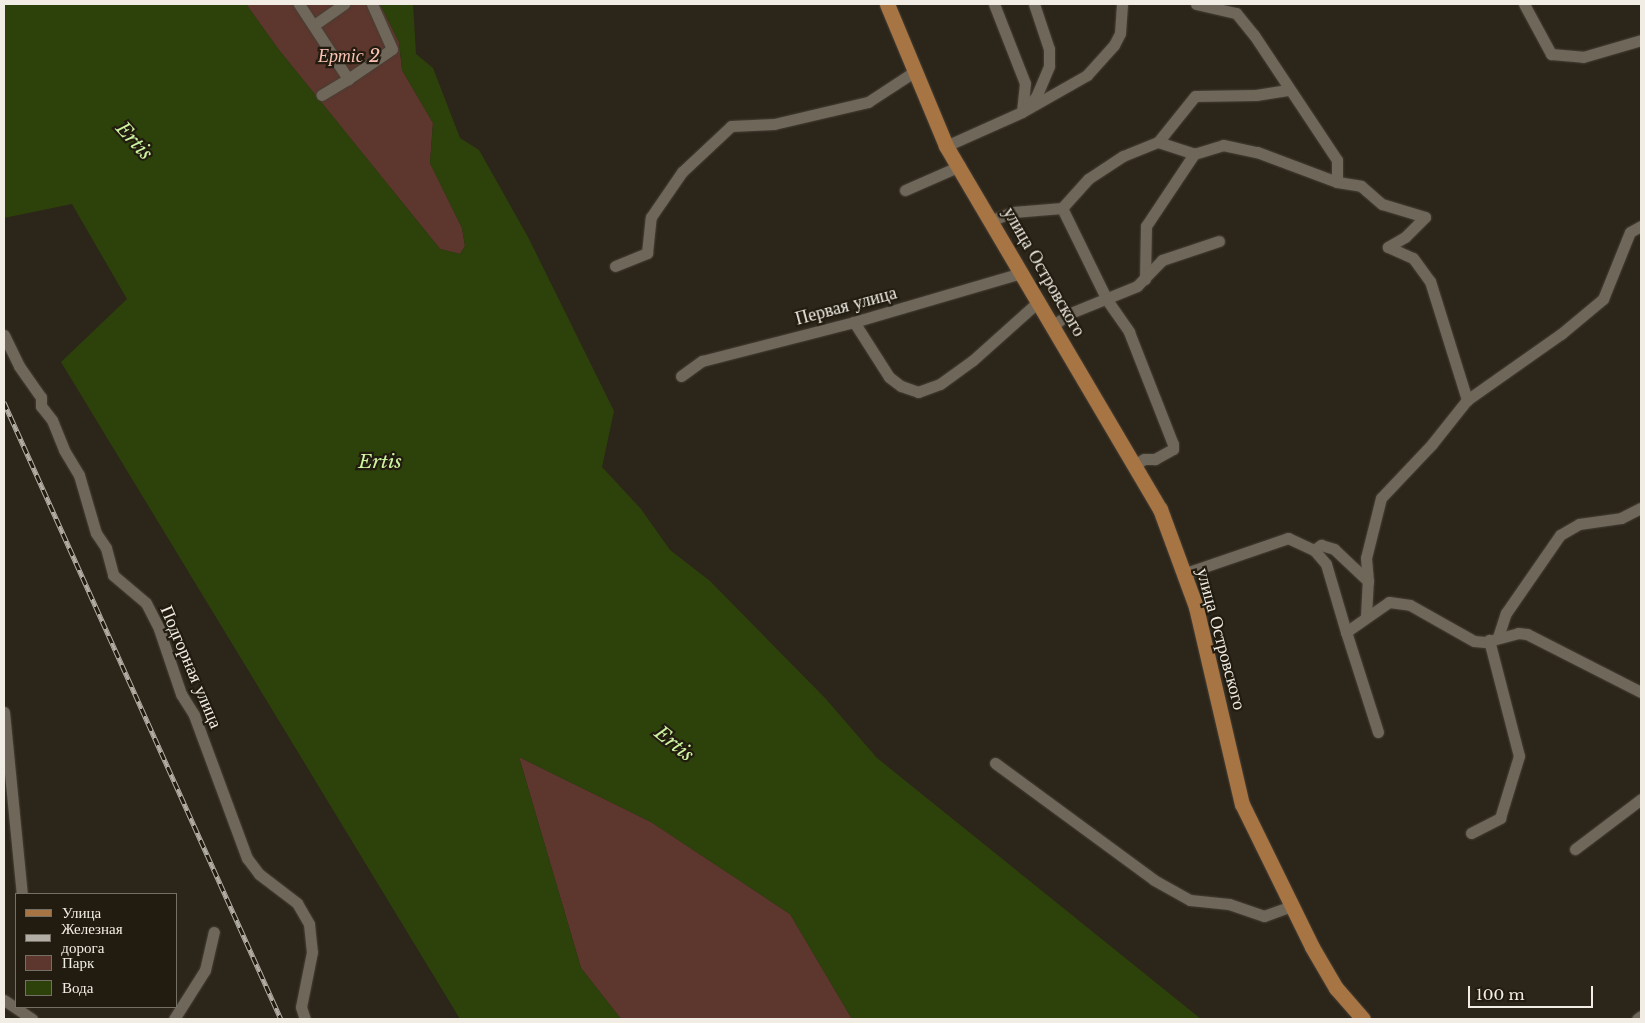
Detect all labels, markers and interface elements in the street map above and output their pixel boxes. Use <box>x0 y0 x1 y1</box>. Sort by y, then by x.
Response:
park label: Ертіс 2 <box>318 45 380 67</box>
water label: Ertis <box>111 117 157 165</box>
street label: улица Островского <box>998 203 1090 341</box>
street label: Первая улица <box>793 282 899 330</box>
water label: Ertis <box>358 451 402 473</box>
street label: улица Островского <box>1192 566 1250 712</box>
street label: Подгорная улица <box>155 602 227 732</box>
water label: Ertis <box>650 722 698 766</box>
legend <box>15 893 178 1008</box>
text: Улица <box>62 903 101 922</box>
text: Железная дорога <box>61 919 123 957</box>
text: Парк <box>62 953 94 972</box>
scale bar <box>1470 976 1595 1008</box>
text: Вода <box>62 978 93 997</box>
text: 100 m <box>1476 985 1525 1004</box>

